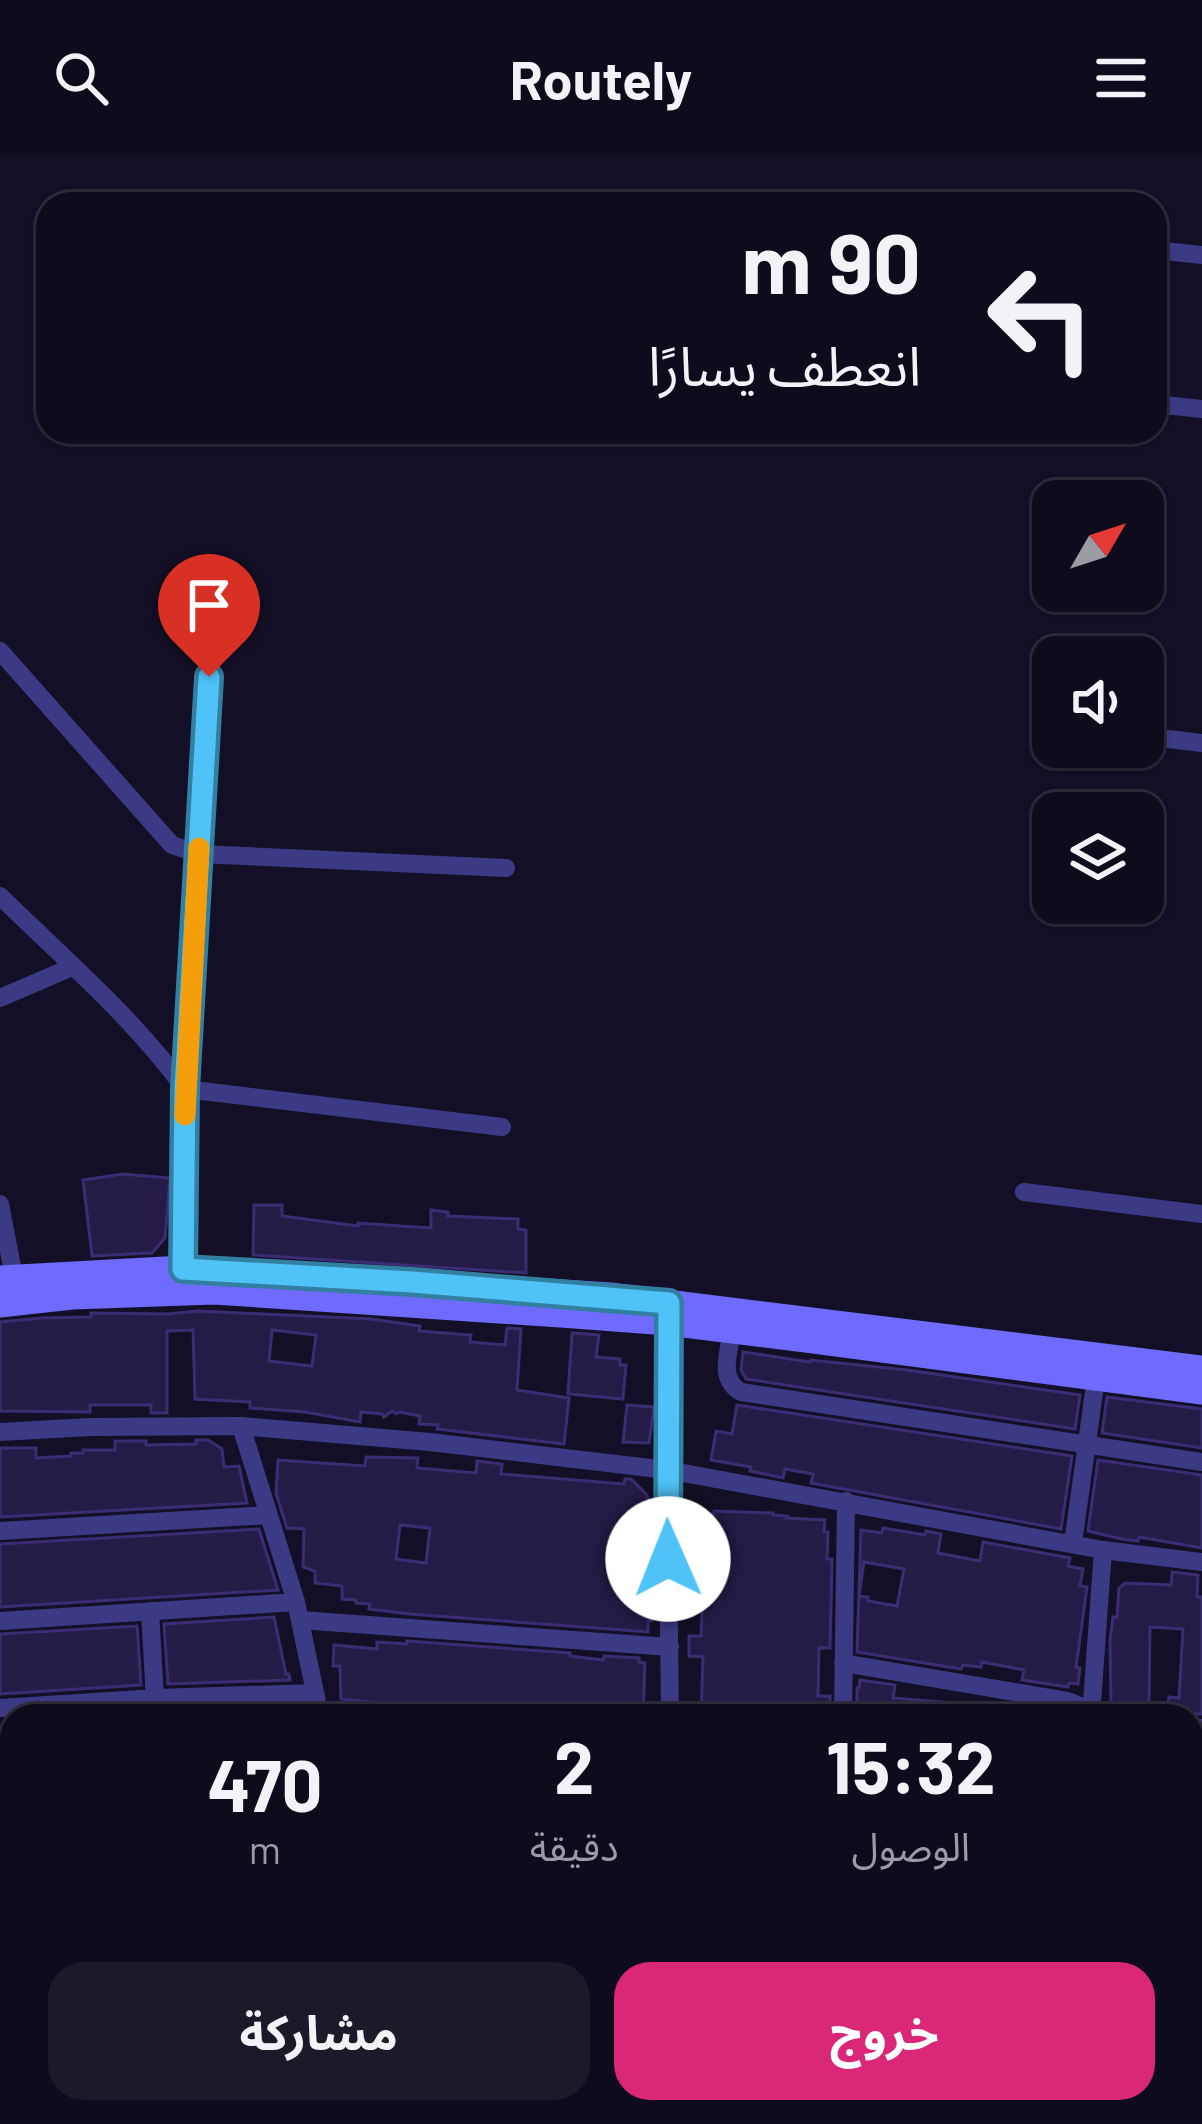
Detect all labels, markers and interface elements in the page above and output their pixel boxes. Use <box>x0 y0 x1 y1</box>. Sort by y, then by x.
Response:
icon: search <box>48 45 114 111</box>
icon: menu <box>1088 45 1154 111</box>
text: Routely <box>510 46 692 111</box>
text: 90 m <box>742 210 921 311</box>
icon: left <box>963 240 1119 396</box>
text: انعطف يسارًا <box>648 332 921 397</box>
north arrow <box>1032 480 1164 612</box>
map controls <box>1032 480 1164 924</box>
pin <box>158 554 260 677</box>
icon: arrive <box>176 572 242 638</box>
button: sound <box>1032 636 1164 768</box>
button: layers <box>1032 792 1164 924</box>
position arrow <box>605 1496 731 1622</box>
text: 2 <box>554 1722 594 1808</box>
text: 15:32 <box>826 1722 996 1808</box>
text: 470 <box>207 1740 323 1826</box>
text: دقيقة <box>530 1822 619 1869</box>
text: الوصول <box>852 1822 970 1869</box>
text: m <box>249 1825 281 1872</box>
button: مشاركة <box>48 1962 590 2100</box>
button: خروج <box>614 1962 1155 2100</box>

